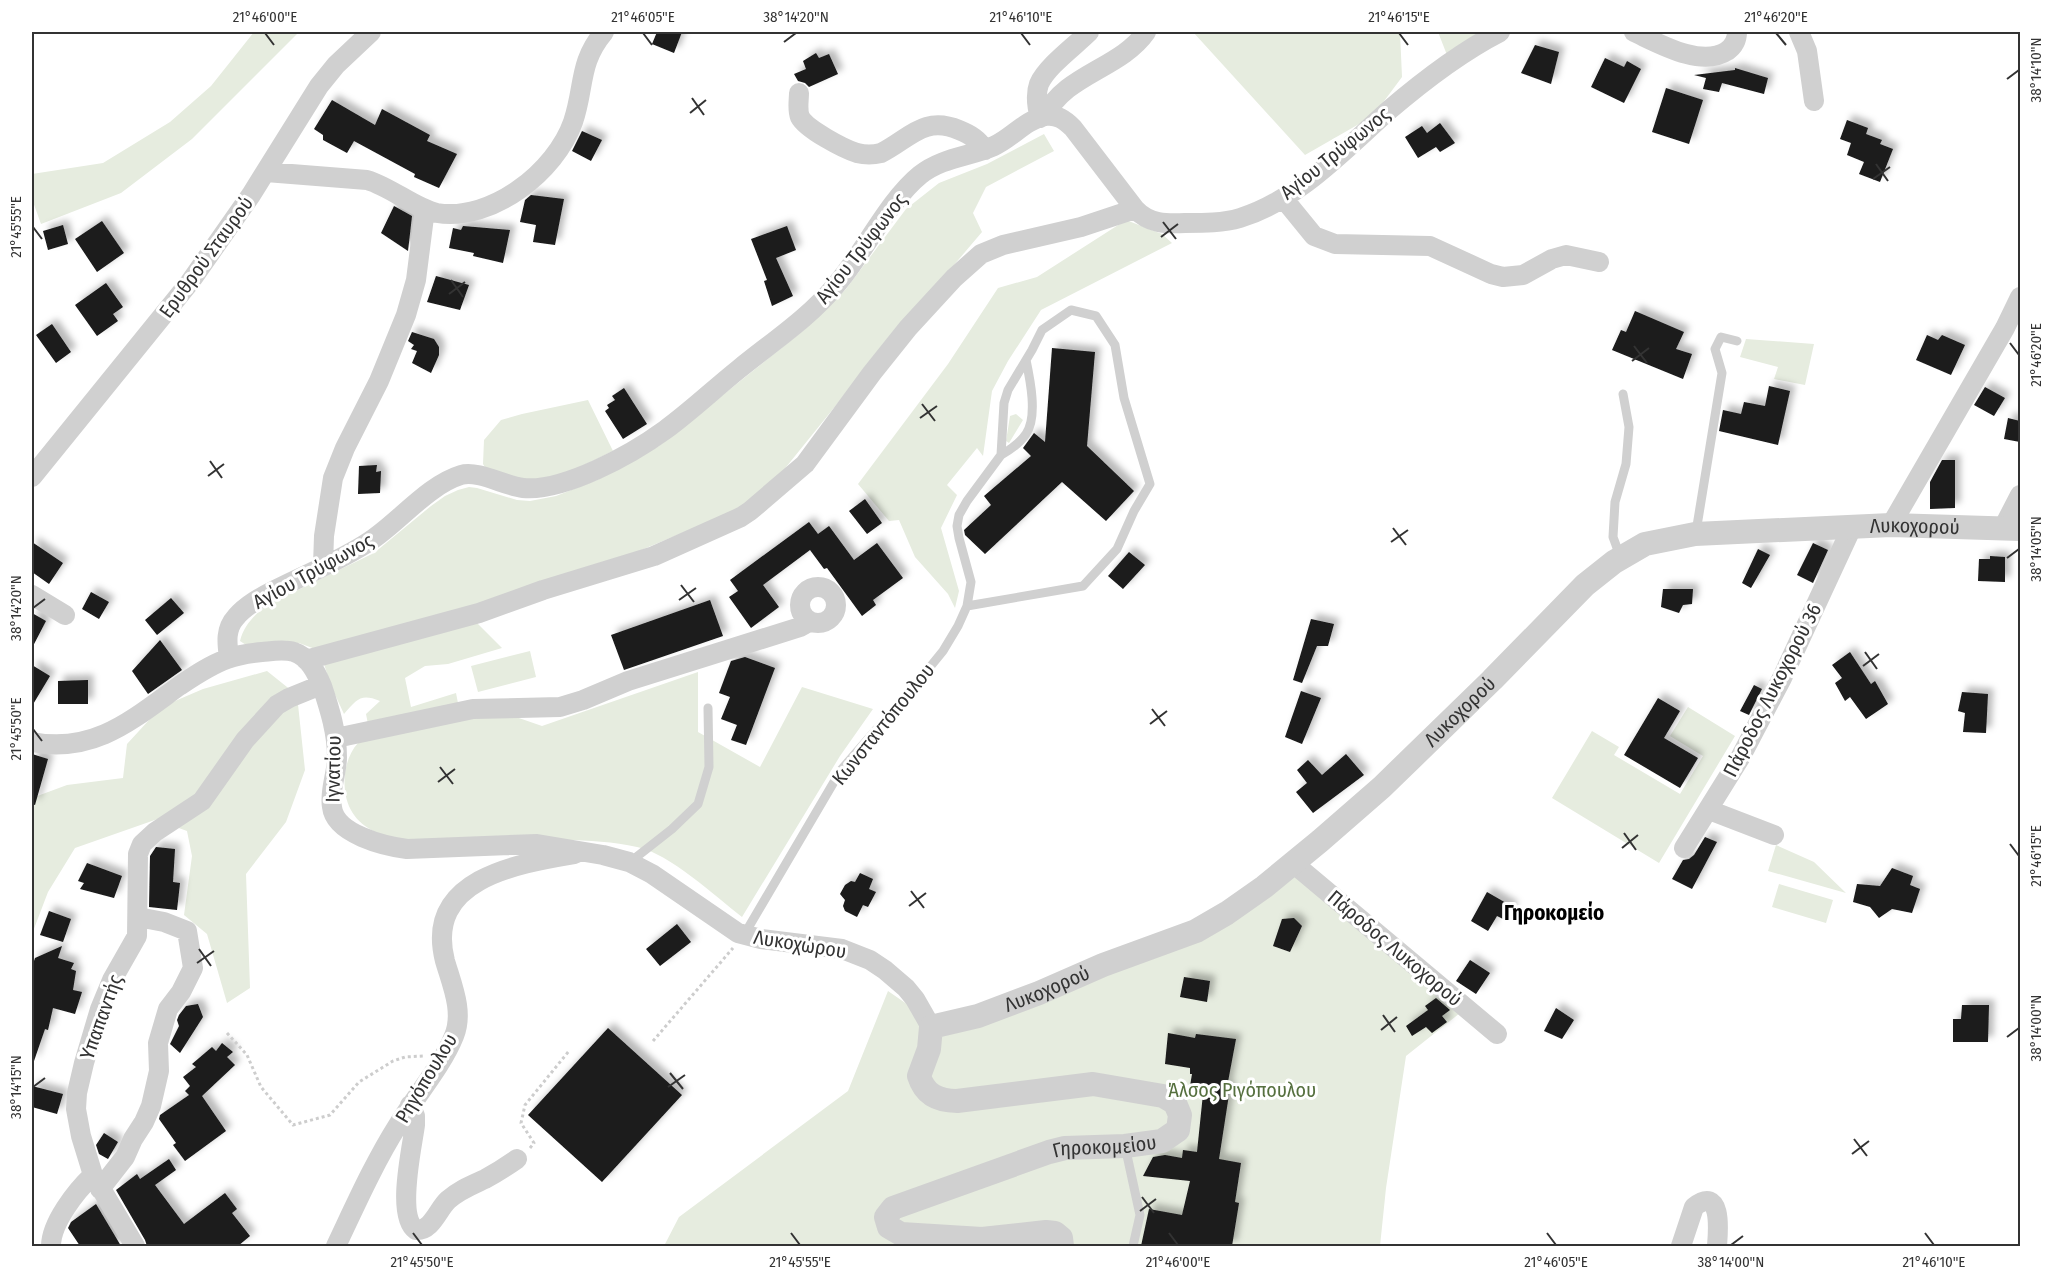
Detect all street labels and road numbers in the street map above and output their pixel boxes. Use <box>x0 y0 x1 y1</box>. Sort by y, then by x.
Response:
street label: Αγίου Τρύφωνος <box>1275 101 1395 204</box>
street label: Αγίου Τρύφωνος <box>810 187 912 308</box>
street label: Ερυθρού Σταυρού <box>154 192 258 322</box>
street label: Λυκοχορού <box>1869 513 1960 539</box>
street label: Αγίου Τρύφωνος <box>249 528 378 614</box>
street label: Πάροδος Λυκοχορού 36 <box>1718 599 1826 781</box>
street label: Κωνσταντόπουλου <box>827 658 939 790</box>
street label: Λυκοχορού <box>1419 671 1500 752</box>
street label: Ιγνατίου <box>320 735 346 803</box>
street label: Πάροδος Λυκοχορού <box>1323 885 1467 1011</box>
street label: Λυκοχώρου <box>752 925 848 963</box>
street label: Λυκοχορού <box>1001 960 1093 1017</box>
street label: Υπαπαντής <box>75 971 128 1063</box>
street label: Ρηγόπουλου <box>390 1029 462 1127</box>
street label: Γηροκομείου <box>1050 1130 1158 1163</box>

